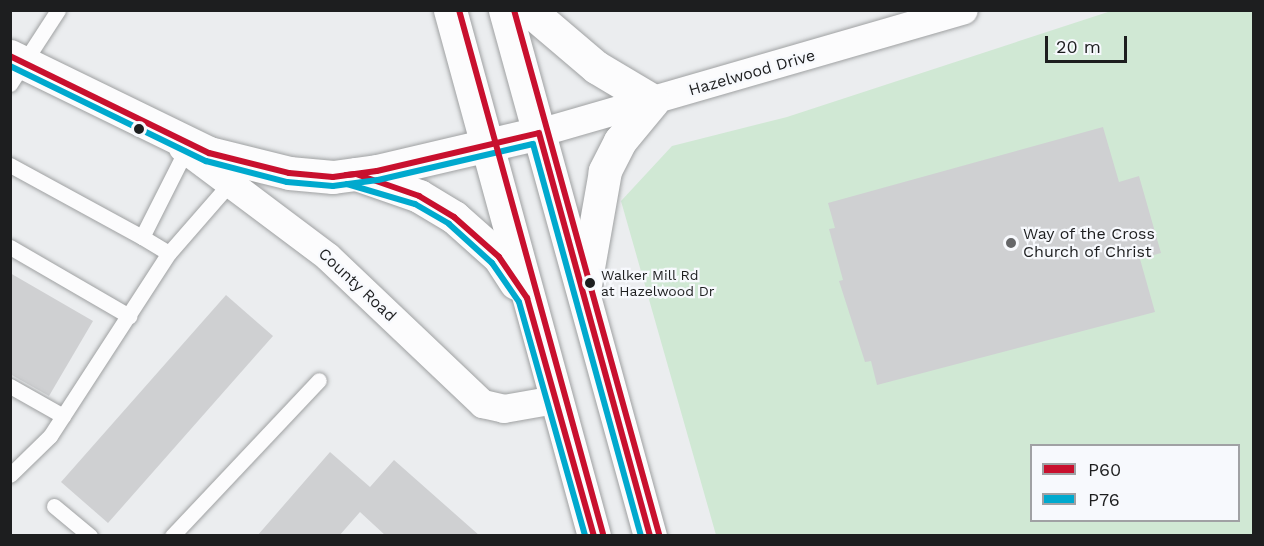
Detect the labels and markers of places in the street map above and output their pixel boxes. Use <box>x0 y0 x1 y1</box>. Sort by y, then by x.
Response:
unlabelled marker <box>133 123 145 135</box>
place label: Way of the Cross Church of Christ <box>1023 224 1156 262</box>
marker: Way of the Cross Church of Christ <box>1004 236 1018 250</box>
place label: Walker Mill Rd at Hazelwood Dr <box>601 267 714 300</box>
marker: Walker Mill Rd at Hazelwood Dr <box>584 277 596 289</box>

